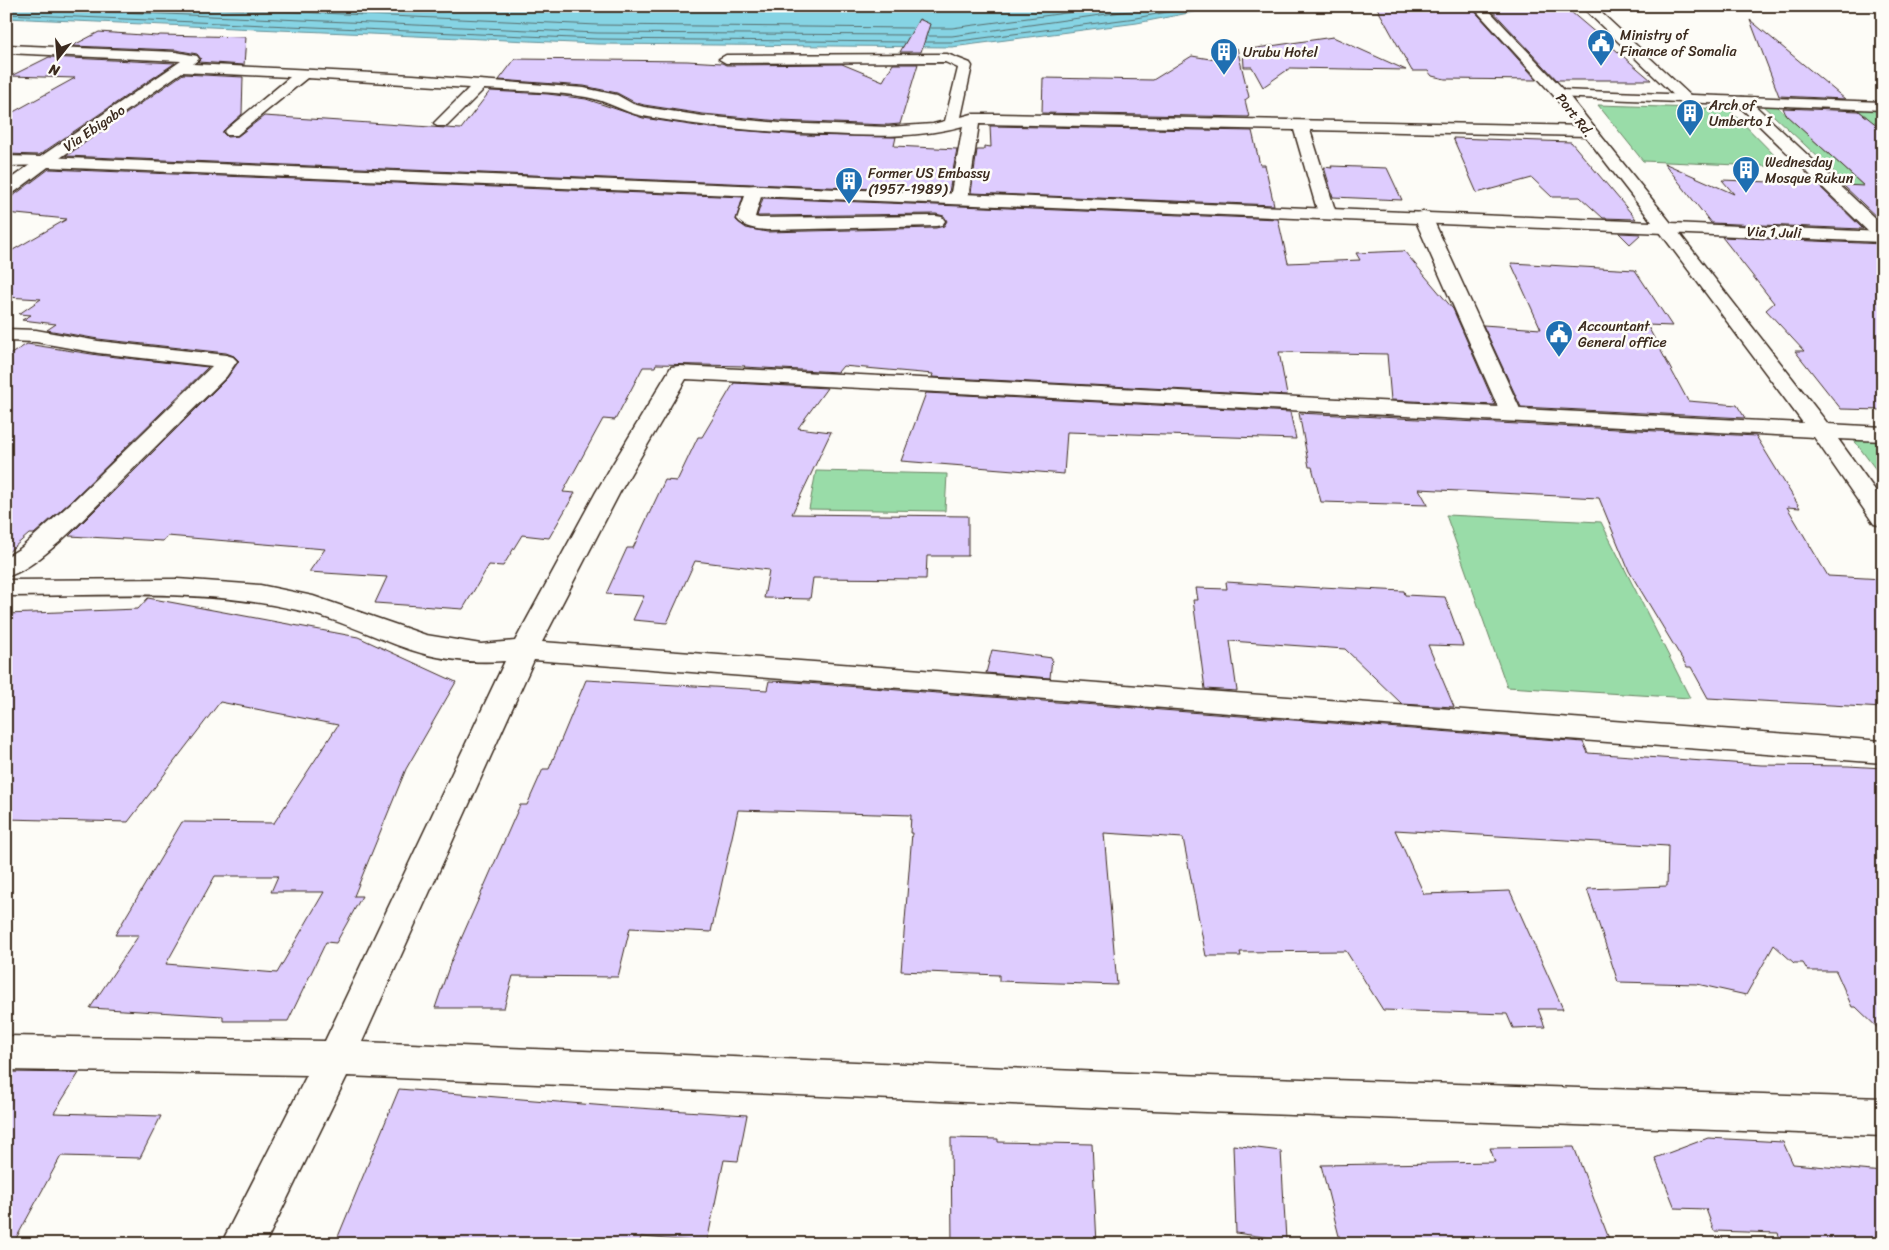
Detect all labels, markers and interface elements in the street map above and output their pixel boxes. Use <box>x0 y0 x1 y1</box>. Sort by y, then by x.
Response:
place label: Ministry of Finance of Somalia <box>1620 23 1737 64</box>
public building icon: Ministry of Finance of Somalia <box>1586 28 1616 67</box>
north arrow <box>32 32 82 82</box>
building icon: Urubu Hotel <box>1209 37 1239 76</box>
place label: Urubu Hotel <box>1243 40 1319 65</box>
text: N <box>46 56 64 84</box>
street label: Port Rd. <box>1549 87 1600 143</box>
place label: Arch of Umberto I <box>1708 93 1773 134</box>
street label: Via Ebigabo <box>58 98 131 159</box>
building icon: Arch of Umberto I <box>1675 98 1705 137</box>
place label: Wednesday Mosque Rukun <box>1765 150 1854 191</box>
building icon: Wednesday Mosque Rukun <box>1731 155 1761 194</box>
place label: Former US Embassy (1957-1989) <box>868 161 991 202</box>
building icon: Former US Embassy (1957-1989) <box>834 166 864 205</box>
street label: Via 1 Juli <box>1746 219 1803 246</box>
place label: Accountant General office <box>1577 314 1667 355</box>
public building icon: Accountant General office <box>1544 319 1574 358</box>

